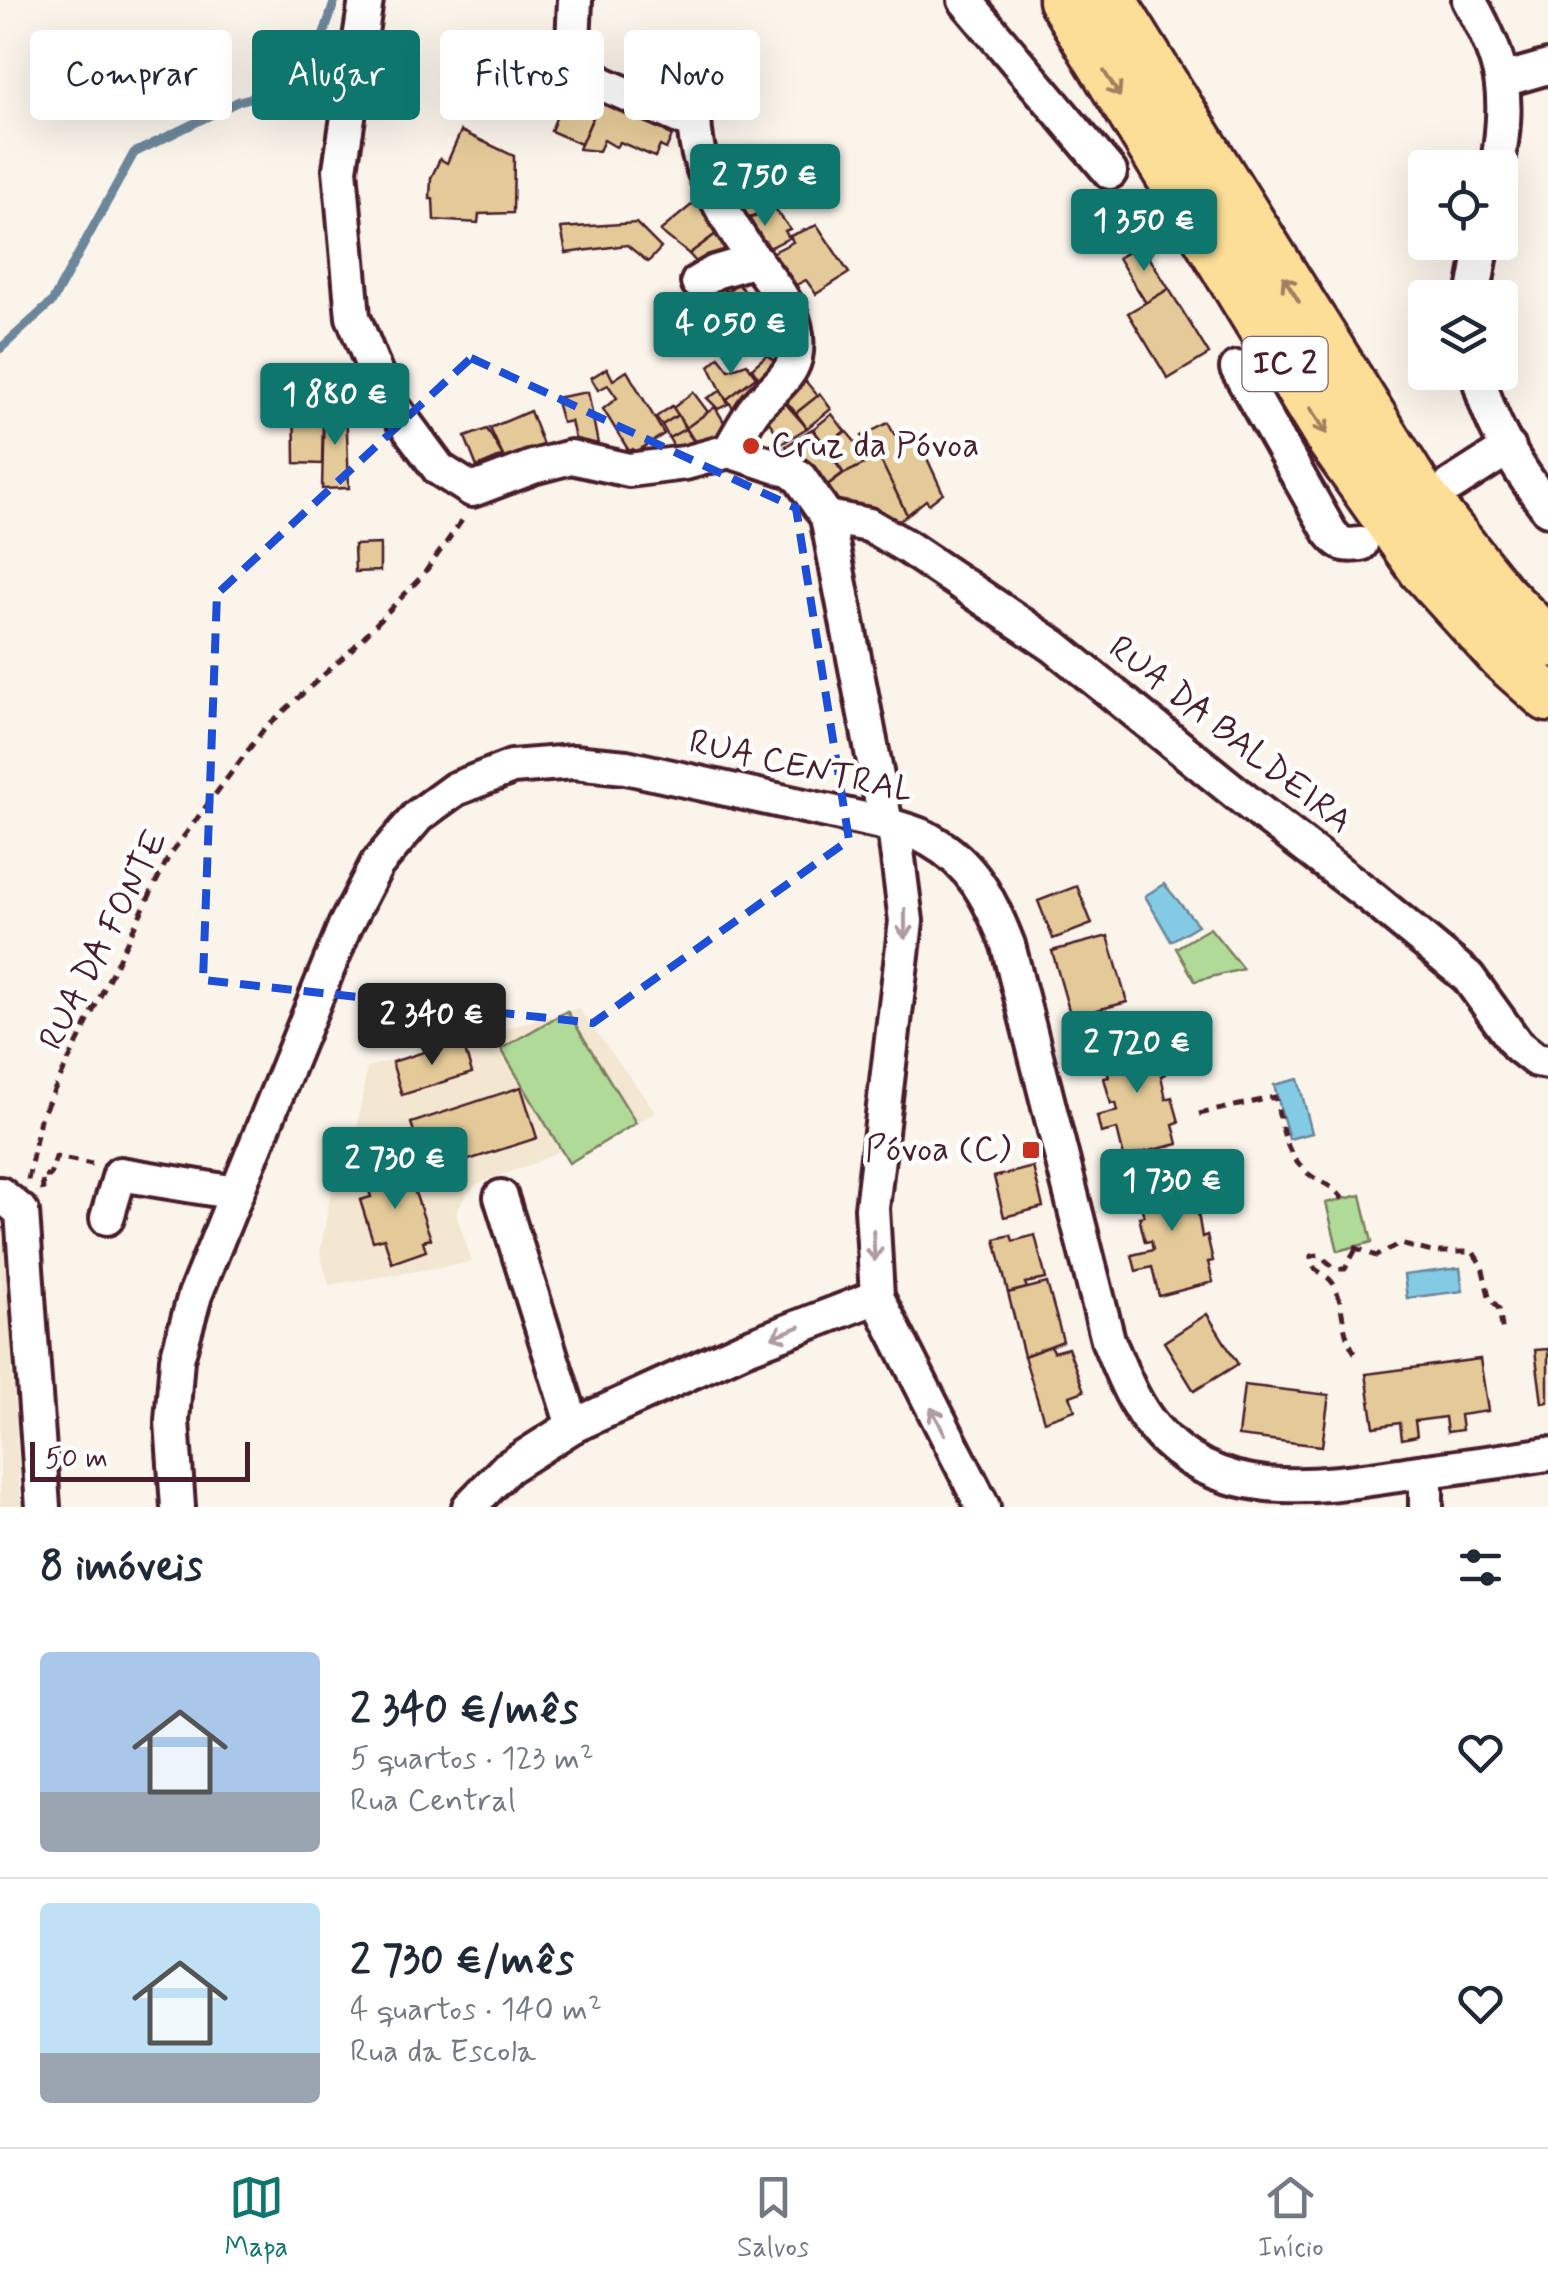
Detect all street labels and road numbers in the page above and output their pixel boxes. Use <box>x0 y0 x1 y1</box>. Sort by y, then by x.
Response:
road number: IC 2 <box>1242 337 1328 391</box>
street label: RUA DA BALDEIRA <box>1099 625 1361 845</box>
street label: RUA CENTRAL <box>684 719 918 815</box>
street label: RUA DA FONTE <box>29 822 179 1058</box>

